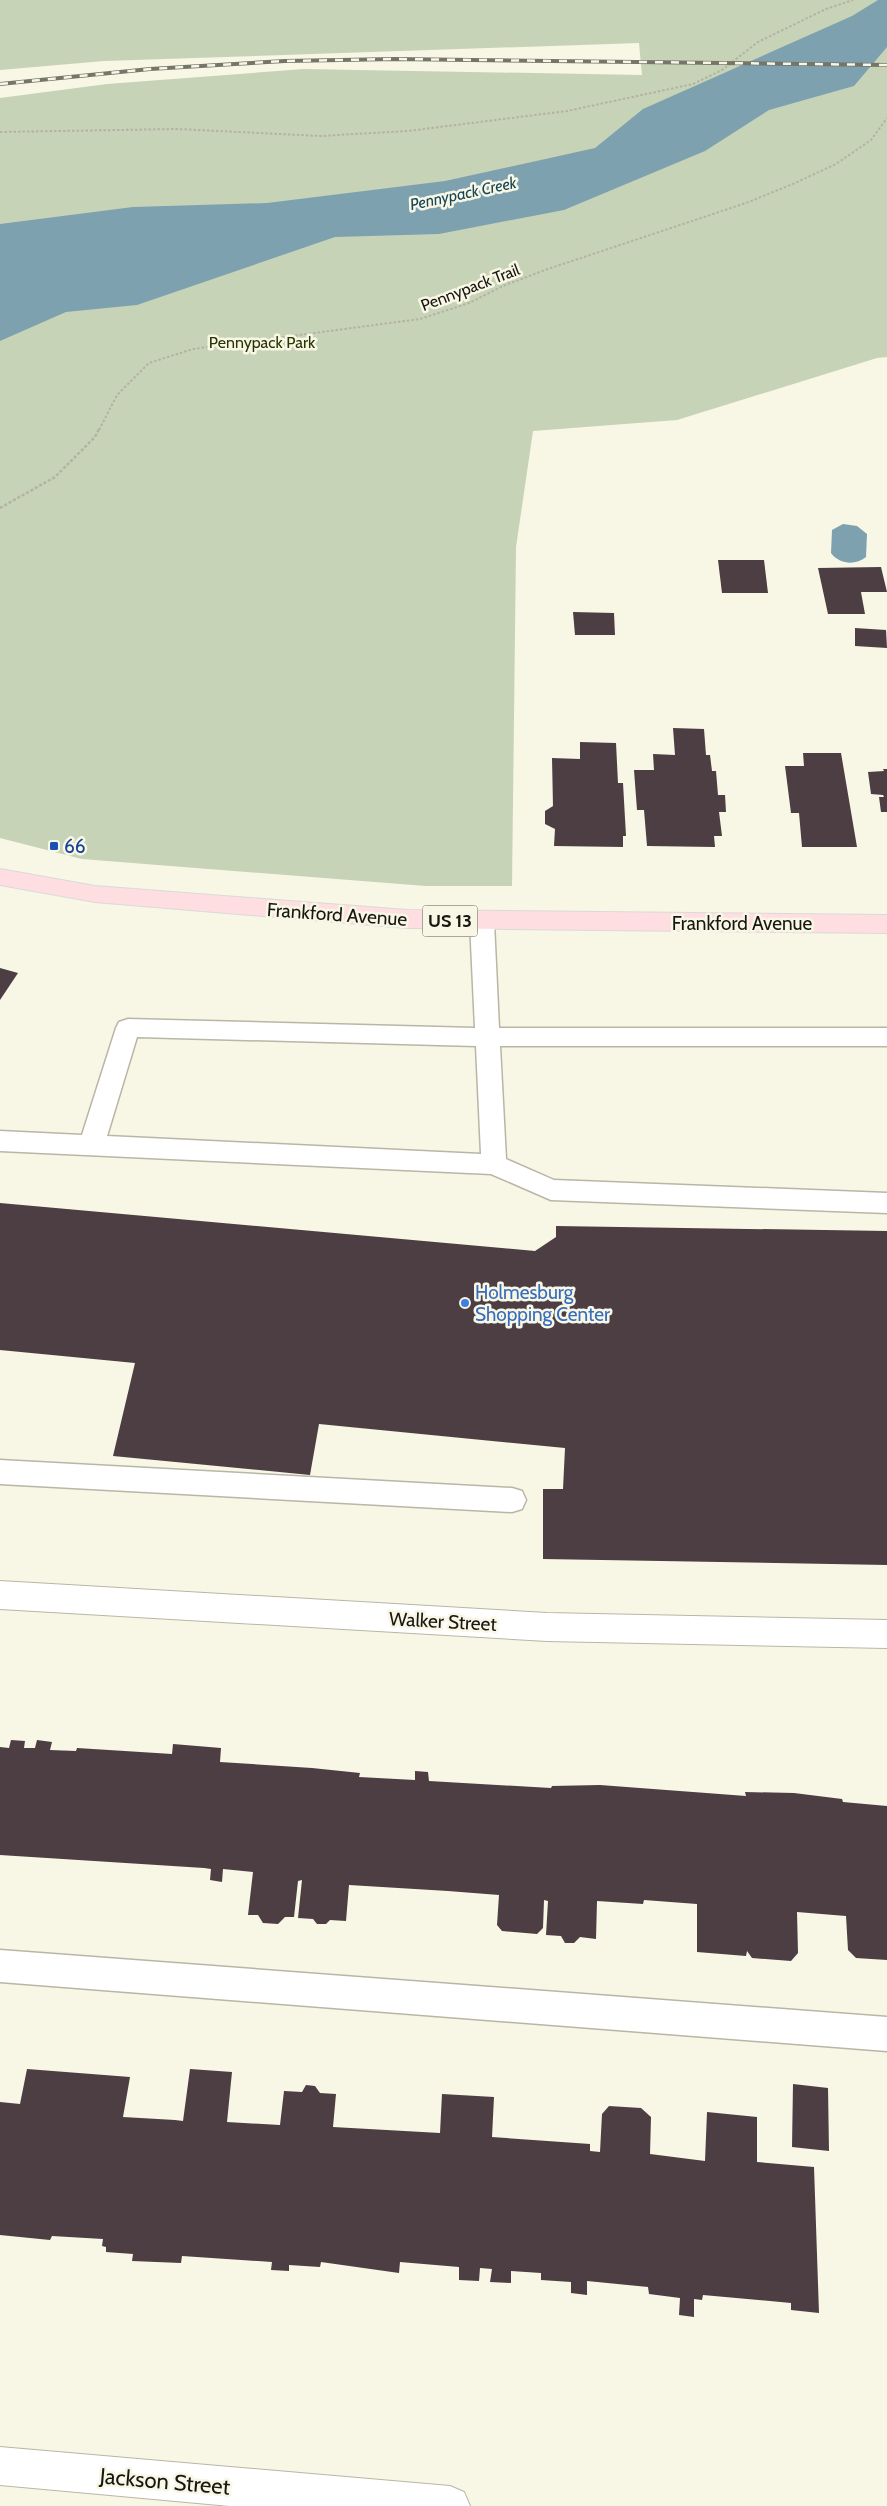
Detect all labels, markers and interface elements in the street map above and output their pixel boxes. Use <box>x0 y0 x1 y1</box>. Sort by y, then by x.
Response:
water label: Pennypack Creek <box>408 173 519 214</box>
street label: Pennypack Trail <box>418 260 523 315</box>
park label: Pennypack Park <box>209 333 316 352</box>
place label: 66 <box>64 835 86 858</box>
marker: 66 <box>48 840 60 852</box>
street label: Frankford Avenue <box>266 898 408 931</box>
road number: US 13 <box>422 906 478 936</box>
street label: Frankford Avenue <box>672 912 813 935</box>
place label: Holmesburg Shopping Center <box>475 1281 610 1326</box>
marker: Holmesburg Shopping Center <box>459 1297 471 1309</box>
street label: Walker Street <box>389 1607 498 1636</box>
street label: Jackson Street <box>98 2462 232 2501</box>

